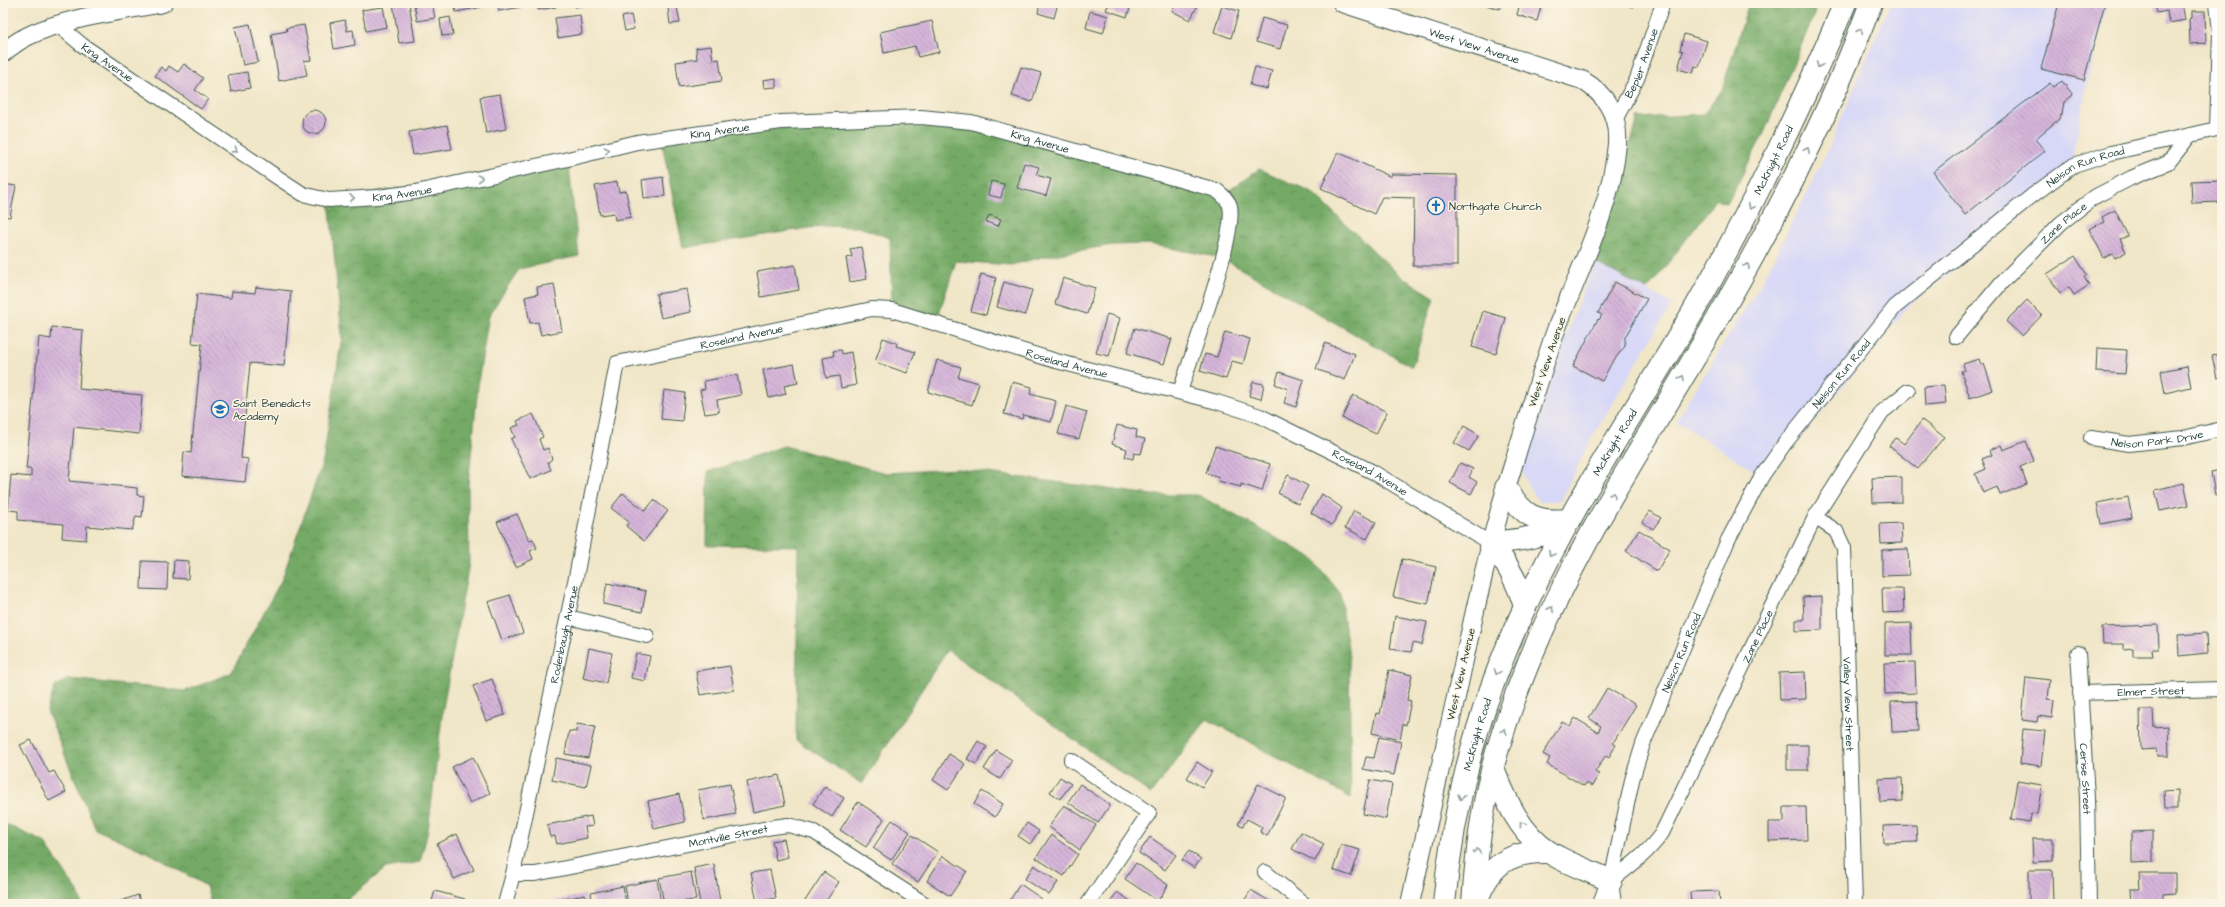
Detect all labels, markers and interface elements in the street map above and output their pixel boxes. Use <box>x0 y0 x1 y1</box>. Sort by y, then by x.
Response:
street label: West View Avenue <box>1427 24 1522 67</box>
street label: Bepler Avenue <box>1621 26 1661 101</box>
one-way arrow <box>1855 28 1863 35</box>
street label: King Avenue <box>79 39 136 85</box>
one-way arrow <box>1816 60 1824 68</box>
street label: King Avenue <box>689 119 750 142</box>
street label: McKnight Road <box>1750 123 1797 197</box>
street label: King Avenue <box>1009 126 1071 156</box>
street label: Nelson Run Road <box>2043 143 2126 190</box>
one-way arrow <box>231 145 238 152</box>
one-way arrow <box>603 146 610 154</box>
one-way arrow <box>1802 147 1810 155</box>
one-way arrow <box>477 175 483 183</box>
street label: King Avenue <box>372 181 433 205</box>
one-way arrow <box>349 194 355 203</box>
church icon: Northgate Church <box>1426 196 1446 216</box>
street label: Zane Place <box>2037 198 2090 247</box>
place label: Northgate Church <box>1449 199 1542 215</box>
one-way arrow <box>1748 203 1755 211</box>
one-way arrow <box>1743 263 1750 270</box>
street label: West View Avenue <box>1525 315 1569 409</box>
street label: Roseland Avenue <box>699 321 784 353</box>
street label: Nelson Run Road <box>1809 336 1874 411</box>
street label: Roseland Avenue <box>1024 345 1109 381</box>
one-way arrow <box>1678 375 1685 382</box>
place label: Saint Benedicts Academy <box>233 396 312 425</box>
school or university icon: Saint Benedicts Academy <box>210 399 230 419</box>
street label: McKnight Road <box>1589 406 1641 478</box>
street label: Nelson Park Drive <box>2110 426 2205 452</box>
street label: Roseland Avenue <box>1330 446 1411 499</box>
one-way arrow <box>1608 492 1615 499</box>
one-way arrow <box>1548 550 1556 557</box>
street label: Rodenbaugh Avenue <box>546 584 582 685</box>
one-way arrow <box>1546 606 1554 614</box>
street label: Zane Place <box>1738 607 1777 665</box>
street label: Nelson Run Road <box>1658 610 1704 695</box>
street label: West View Avenue <box>1443 626 1479 722</box>
street label: Valley View Street <box>1840 657 1858 752</box>
one-way arrow <box>1494 669 1502 676</box>
street label: Elmer Street <box>2117 683 2185 699</box>
street label: McKnight Road <box>1459 696 1495 772</box>
one-way arrow <box>1499 727 1508 734</box>
street label: Cerise Street <box>2076 743 2095 815</box>
one-way arrow <box>1457 794 1465 800</box>
street label: Montville Street <box>687 821 770 851</box>
one-way arrow <box>1519 821 1526 828</box>
one-way arrow <box>1473 848 1482 854</box>

